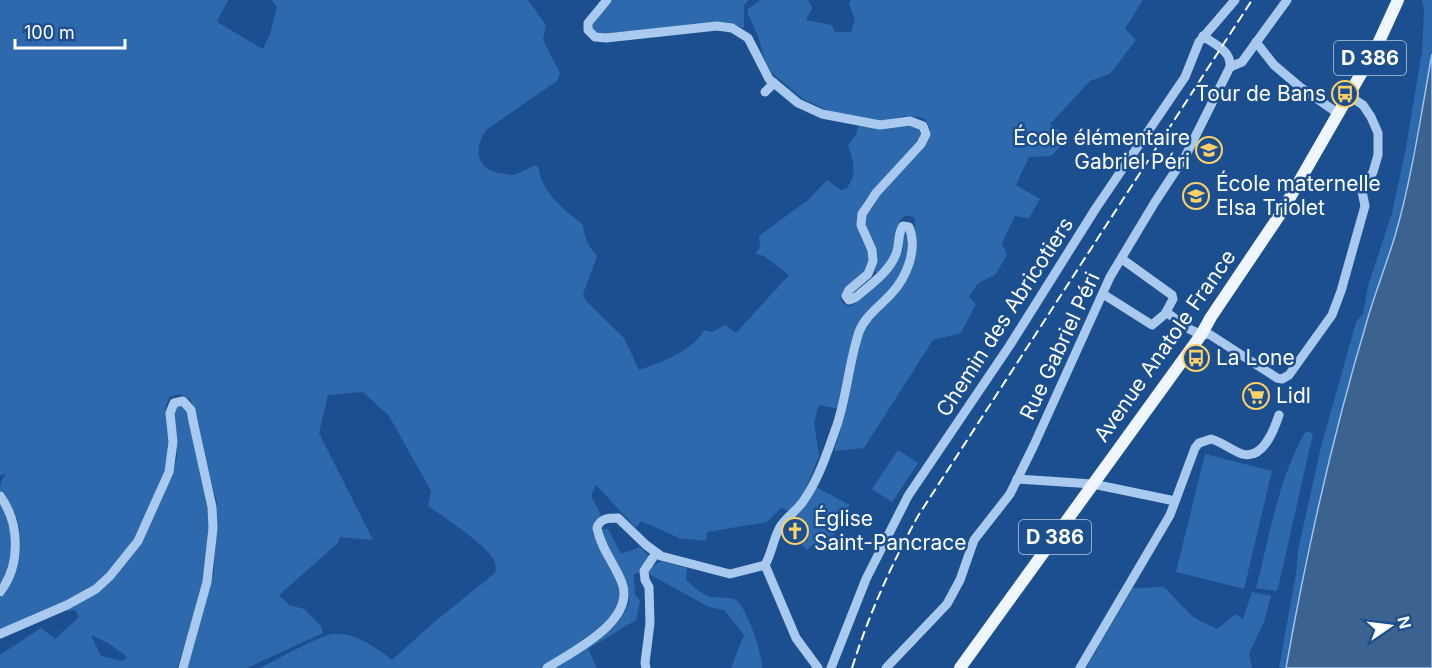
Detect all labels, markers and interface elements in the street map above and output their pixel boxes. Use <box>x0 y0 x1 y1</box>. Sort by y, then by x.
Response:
scale bar <box>15 12 124 50</box>
text: 100 m <box>24 22 75 43</box>
road number: D 386 <box>1334 41 1406 75</box>
bus stop icon: Tour de Bans <box>1330 79 1360 109</box>
place label: Tour de Bans <box>1195 81 1326 106</box>
place label: École élémentaire Gabriel Péri <box>1013 124 1190 174</box>
school or university icon: École élémentaire Gabriel Péri <box>1194 135 1224 165</box>
place label: École maternelle Elsa Triolet <box>1216 170 1381 220</box>
school or university icon: École maternelle Elsa Triolet <box>1181 181 1211 211</box>
street label: Chemin des Abricotiers <box>931 212 1078 421</box>
street label: Avenue Anatole France <box>1089 245 1240 447</box>
street label: Rue Gabriel Péri <box>1014 268 1105 423</box>
bus stop icon: La Lone <box>1181 343 1211 373</box>
place label: La Lone <box>1216 345 1295 370</box>
supermarket icon: Lidl <box>1241 381 1271 411</box>
place label: Lidl <box>1276 383 1311 408</box>
place label: Église Saint-Pancrace <box>814 505 966 555</box>
church icon: Église Saint-Pancrace <box>780 516 810 546</box>
road number: D 386 <box>1019 520 1091 554</box>
north arrow <box>1360 596 1420 656</box>
text: N <box>1393 614 1416 631</box>

